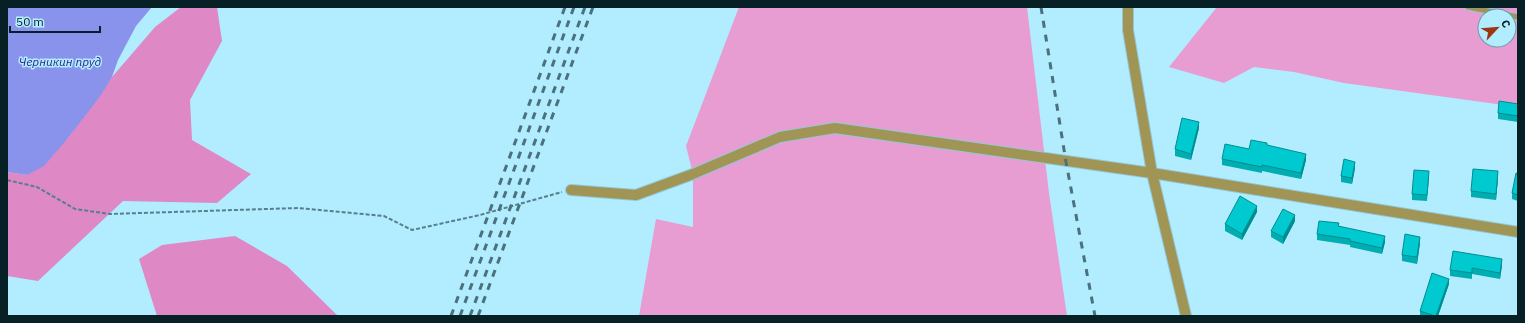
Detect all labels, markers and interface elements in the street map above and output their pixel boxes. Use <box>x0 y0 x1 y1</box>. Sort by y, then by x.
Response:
scale bar <box>10 8 100 34</box>
north arrow <box>1477 8 1517 48</box>
text: 50 m <box>16 14 44 29</box>
text: С <box>1498 17 1514 30</box>
water label: Черникин пруд <box>19 54 102 69</box>

